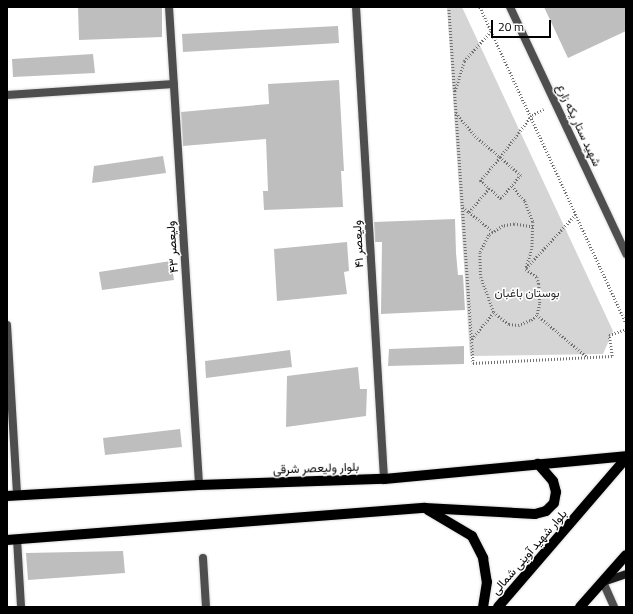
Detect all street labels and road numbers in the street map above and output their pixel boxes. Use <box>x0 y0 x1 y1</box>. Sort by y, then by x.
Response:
street label: شهید ستار یکه زارع <box>554 82 604 168</box>
street label: ولیعصر ۴۳ <box>163 220 181 274</box>
street label: ولیعصر ۴۱ <box>350 220 366 268</box>
street label: بلوار ولیعصر شرقی <box>273 459 359 477</box>
street label: بلوار شهید آوینی شمالی <box>488 506 570 598</box>

